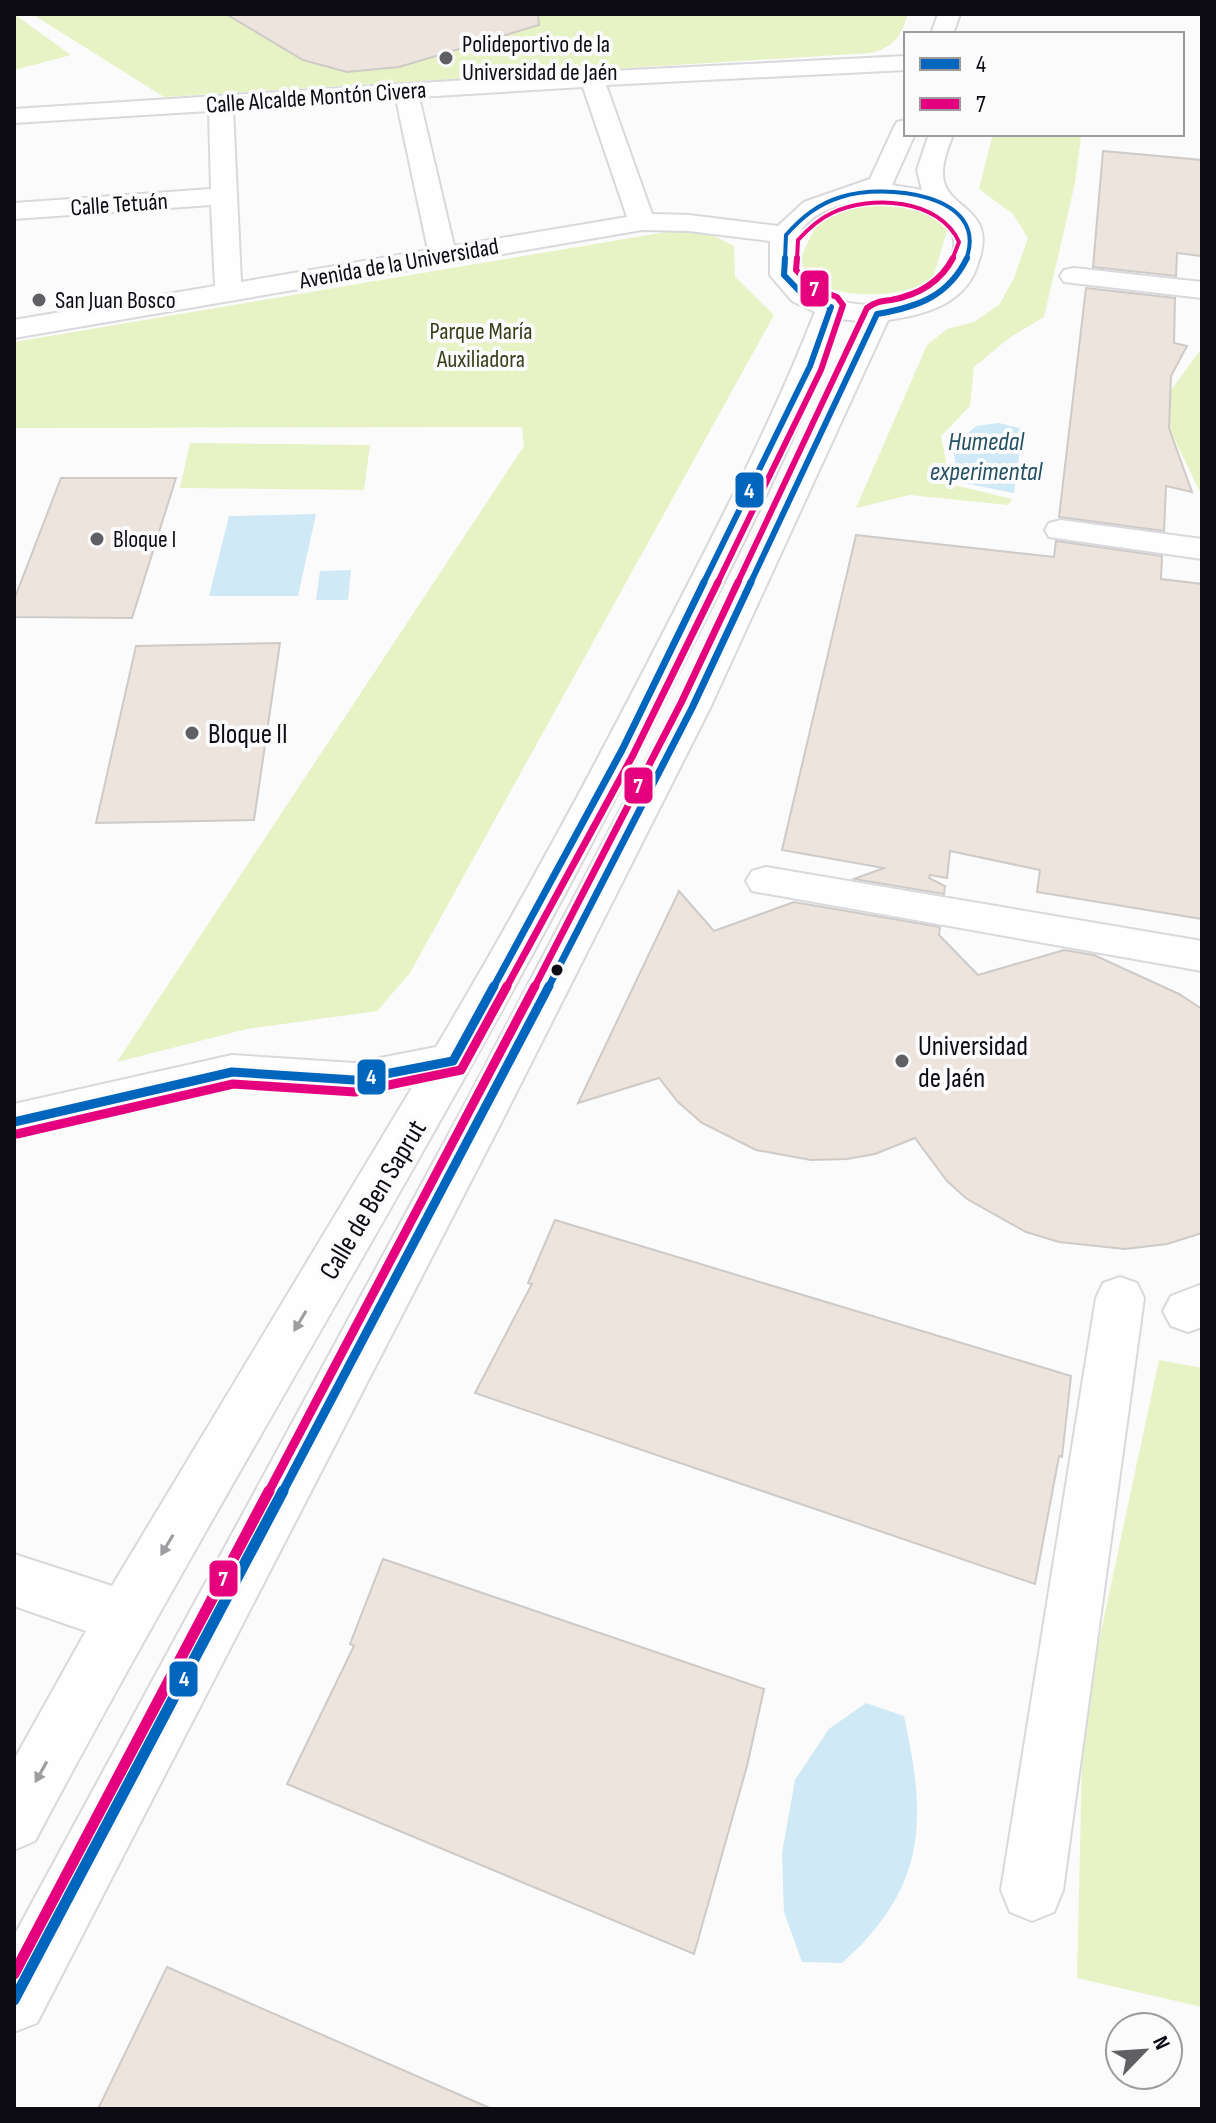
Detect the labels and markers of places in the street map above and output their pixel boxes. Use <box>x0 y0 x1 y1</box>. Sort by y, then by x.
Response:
place label: Polideportivo de la Universidad de Jaén <box>462 30 618 87</box>
marker: Polideportivo de la Universidad de Jaén <box>437 49 455 67</box>
place label: San Juan Bosco <box>55 286 176 315</box>
marker: San Juan Bosco <box>30 291 48 309</box>
place label: Bloque I <box>113 525 176 554</box>
marker: Bloque I <box>88 530 106 548</box>
place label: Bloque II <box>208 718 288 751</box>
marker: Bloque II <box>183 724 201 742</box>
unlabelled marker <box>549 962 565 978</box>
place label: Universidad de Jaén <box>918 1030 1028 1095</box>
marker: Universidad de Jaén <box>893 1052 911 1070</box>

